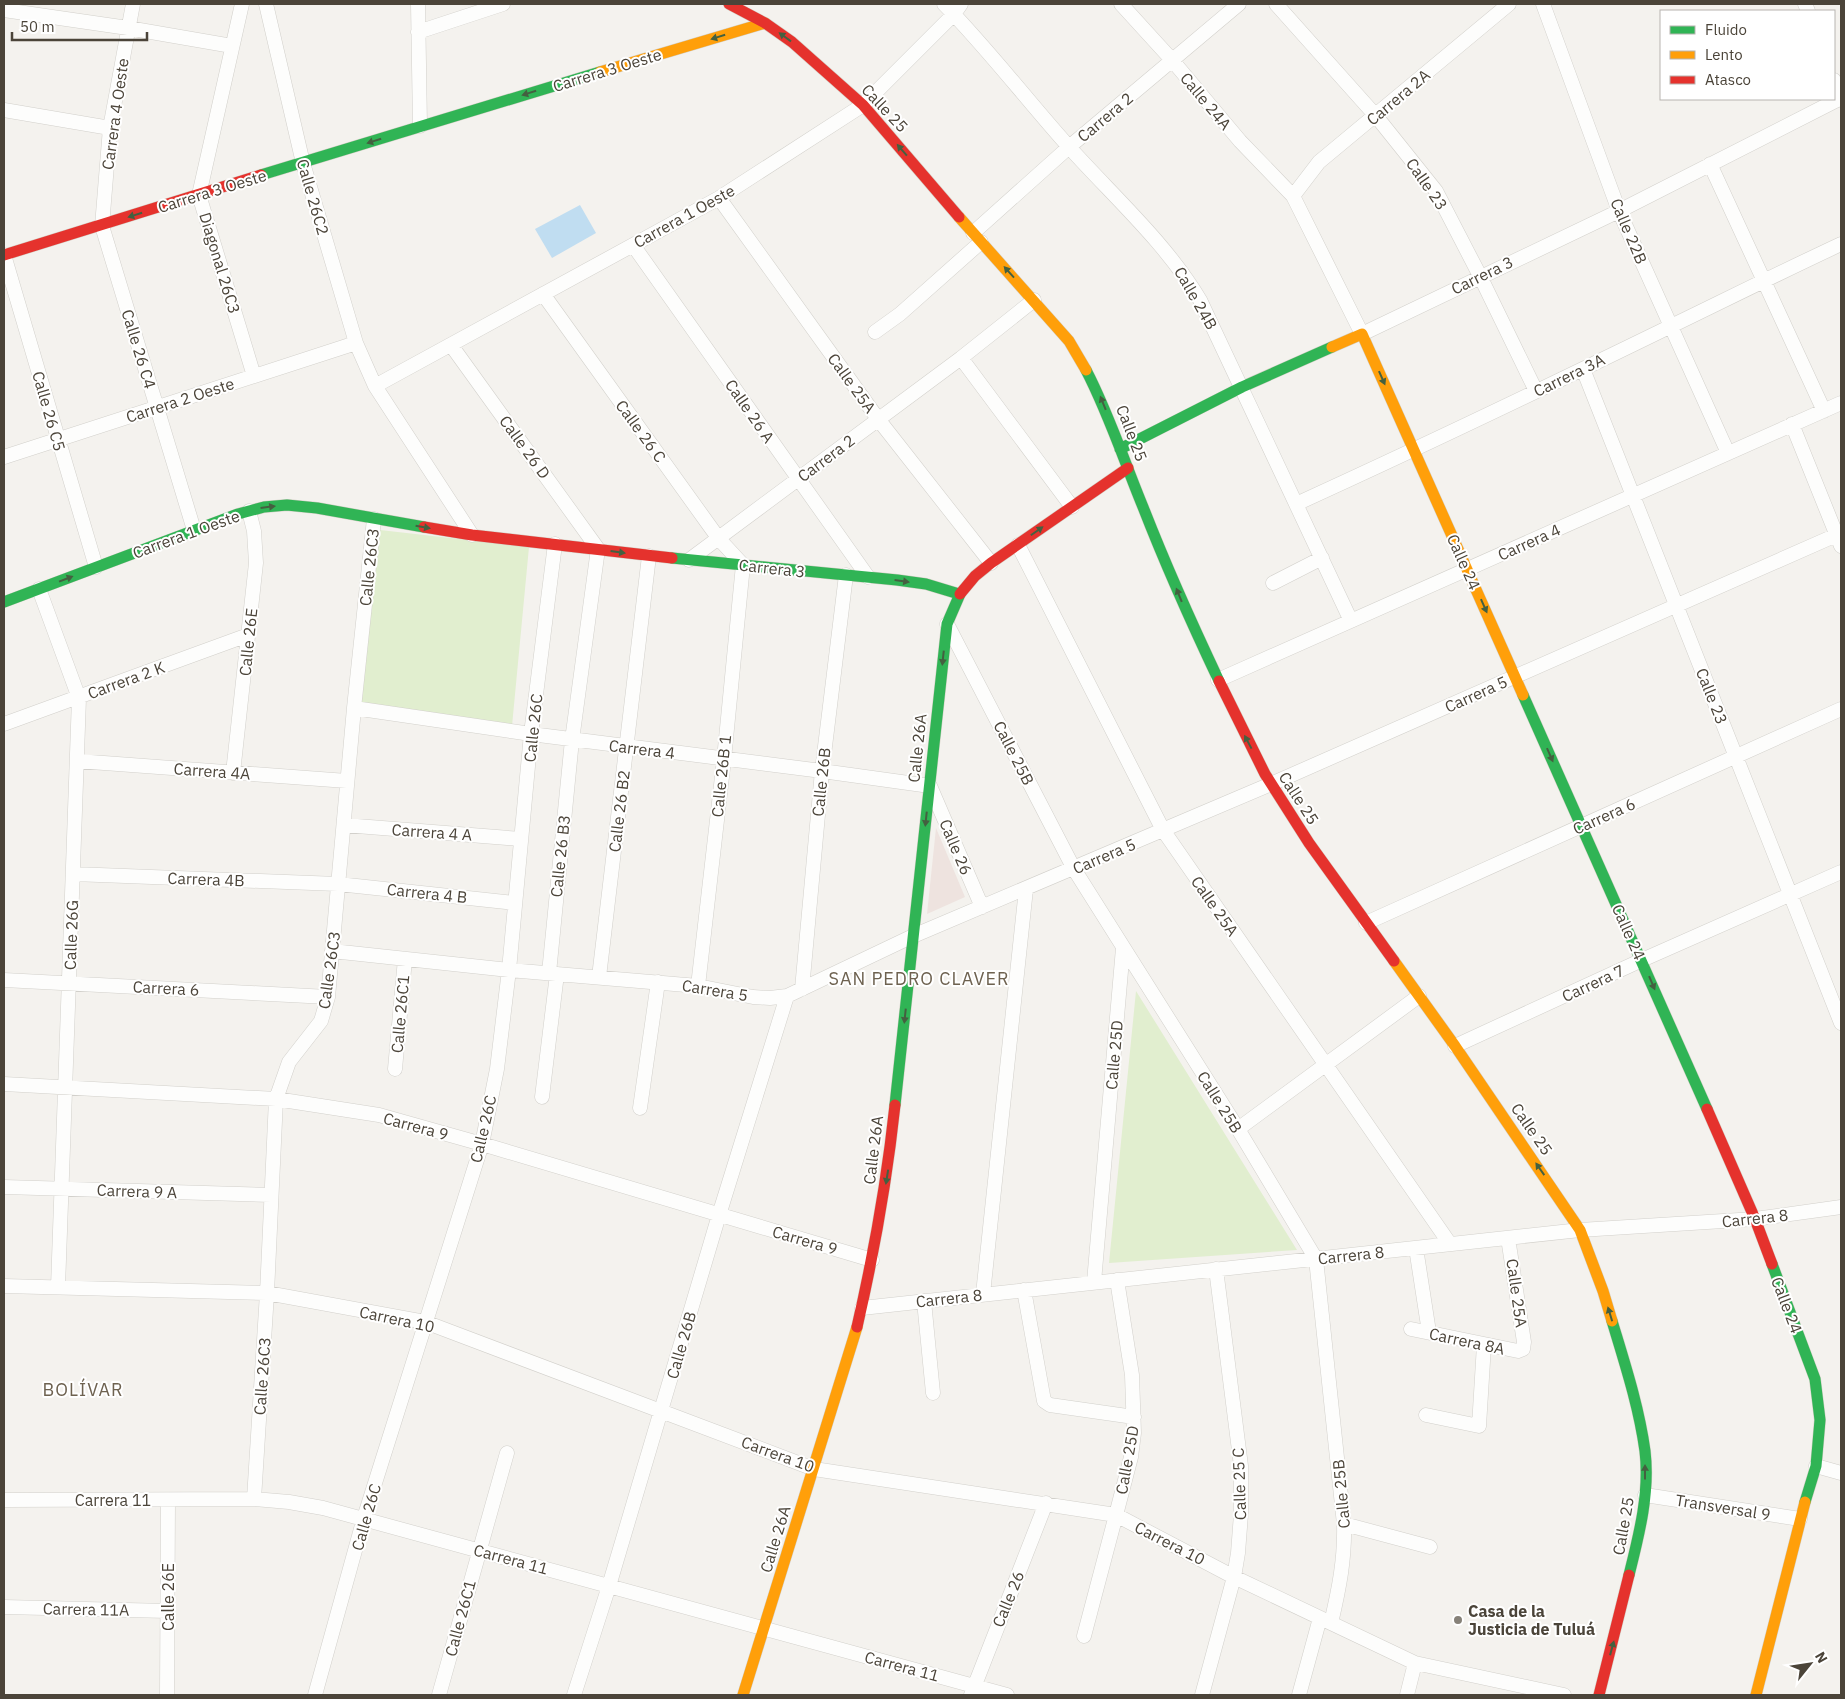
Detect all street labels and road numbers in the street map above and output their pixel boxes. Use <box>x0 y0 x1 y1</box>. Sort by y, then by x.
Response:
street label: Carrera 3 Oeste <box>550 44 664 96</box>
street label: Carrera 4 Oeste <box>97 57 133 171</box>
street label: Carrera 2A <box>1362 65 1434 129</box>
street label: Calle 24A <box>1176 68 1236 134</box>
street label: Calle 25 <box>858 80 912 136</box>
street label: Carrera 2 <box>1073 88 1137 146</box>
street label: Calle 23 <box>1402 154 1452 214</box>
street label: Calle 26C2 <box>293 157 333 237</box>
street label: Carrera 3 Oeste <box>155 165 269 217</box>
street label: Carrera 1 Oeste <box>630 180 738 252</box>
street label: Calle 22B <box>1606 195 1652 267</box>
street label: Diagonal 26C3 <box>195 210 245 316</box>
street label: Carrera 3 <box>1448 251 1516 299</box>
street label: Calle 24B <box>1170 263 1222 333</box>
street label: Calle 26 C4 <box>117 307 161 391</box>
street label: Calle 25A <box>824 349 880 417</box>
street label: Carrera 3A <box>1530 349 1608 401</box>
street label: Calle 26 C5 <box>28 369 70 453</box>
street label: Carrera 2 Oeste <box>123 373 237 427</box>
street label: Calle 26 A <box>721 375 779 447</box>
street label: Calle 26 C <box>612 396 670 466</box>
street label: Calle 25 <box>1112 402 1152 464</box>
street label: Calle 26 D <box>495 411 555 483</box>
street label: Carrera 2 <box>793 430 859 486</box>
street label: Carrera 1 Oeste <box>130 505 243 563</box>
street label: Carrera 4 <box>1494 519 1564 565</box>
street label: Calle 26C3 <box>355 527 383 607</box>
street label: Calle 24 <box>1443 531 1485 593</box>
street label: Carrera 3 <box>738 555 806 581</box>
street label: Calle 26E <box>234 607 262 677</box>
street label: Carrera 2 K <box>85 657 167 703</box>
street label: Calle 23 <box>1692 665 1732 727</box>
street label: Carrera 5 <box>1441 671 1511 717</box>
street label: Calle 26C <box>519 693 547 763</box>
street label: Calle 26A <box>903 713 931 783</box>
street label: Calle 25B <box>989 718 1039 788</box>
street label: Calle 26B 1 <box>707 734 735 818</box>
street label: Carrera 4 <box>608 735 676 763</box>
street label: Calle 26B <box>807 746 835 818</box>
street label: Carrera 4A <box>173 758 251 784</box>
street label: Calle 25 <box>1275 768 1323 828</box>
street label: Calle 26 B2 <box>604 769 634 853</box>
street label: Carrera 6 <box>1569 793 1639 839</box>
street label: Calle 26 B3 <box>546 814 574 898</box>
street label: Calle 26 <box>935 816 977 878</box>
street label: Carrera 4 A <box>391 819 473 845</box>
street label: Carrera 5 <box>1069 834 1139 878</box>
street label: Carrera 4B <box>167 868 245 890</box>
street label: Calle 25A <box>1187 872 1243 940</box>
street label: Carrera 4 B <box>386 879 468 907</box>
street label: Calle 26G <box>60 900 82 970</box>
street label: Calle 24 <box>1608 901 1650 963</box>
street label: Calle 26C3 <box>314 930 344 1010</box>
street label: Carrera 7 <box>1559 960 1627 1006</box>
street label: Calle 26C1 <box>387 974 413 1054</box>
street label: Carrera 5 <box>681 975 749 1005</box>
street label: Carrera 6 <box>132 976 200 1000</box>
street label: Calle 25D <box>1101 1019 1127 1091</box>
street label: Calle 25B <box>1193 1067 1247 1137</box>
street label: Calle 26C <box>466 1093 500 1165</box>
street label: Calle 25 <box>1507 1099 1557 1159</box>
street label: Carrera 9 <box>381 1108 451 1144</box>
street label: Calle 26A <box>859 1114 887 1186</box>
street label: Carrera 9 A <box>96 1180 178 1202</box>
street label: Carrera 8 <box>1721 1205 1789 1231</box>
street label: Carrera 9 <box>770 1221 840 1259</box>
street label: Carrera 8 <box>1317 1242 1385 1268</box>
street label: Calle 25A <box>1502 1257 1532 1329</box>
street label: Calle 24 <box>1767 1274 1807 1336</box>
street label: Carrera 8 <box>915 1285 983 1311</box>
street label: Carrera 10 <box>358 1301 436 1337</box>
street label: Calle 26B <box>662 1309 700 1381</box>
street label: Carrera 8A <box>1427 1323 1507 1359</box>
street label: Calle 26C3 <box>249 1336 275 1416</box>
street label: Calle 25D <box>1111 1424 1143 1496</box>
street label: Carrera 10 <box>739 1432 817 1476</box>
street label: Calle 25 C <box>1228 1447 1250 1521</box>
street label: Calle 25B <box>1328 1459 1354 1529</box>
street label: Calle 26C <box>347 1481 385 1553</box>
street label: Carrera 11 <box>75 1490 151 1510</box>
street label: Transversal 9 <box>1674 1490 1772 1524</box>
street label: Calle 25 <box>1608 1495 1638 1557</box>
street label: Calle 26A <box>755 1503 795 1575</box>
street label: Carrera 10 <box>1131 1517 1209 1569</box>
street label: Carrera 11 <box>472 1539 550 1579</box>
street label: Calle 26E <box>158 1563 178 1631</box>
street label: Calle 26 <box>988 1568 1028 1630</box>
street label: Calle 26C1 <box>440 1578 480 1658</box>
street label: Carrera 11A <box>43 1598 129 1620</box>
street label: Carrera 11 <box>863 1646 941 1686</box>

